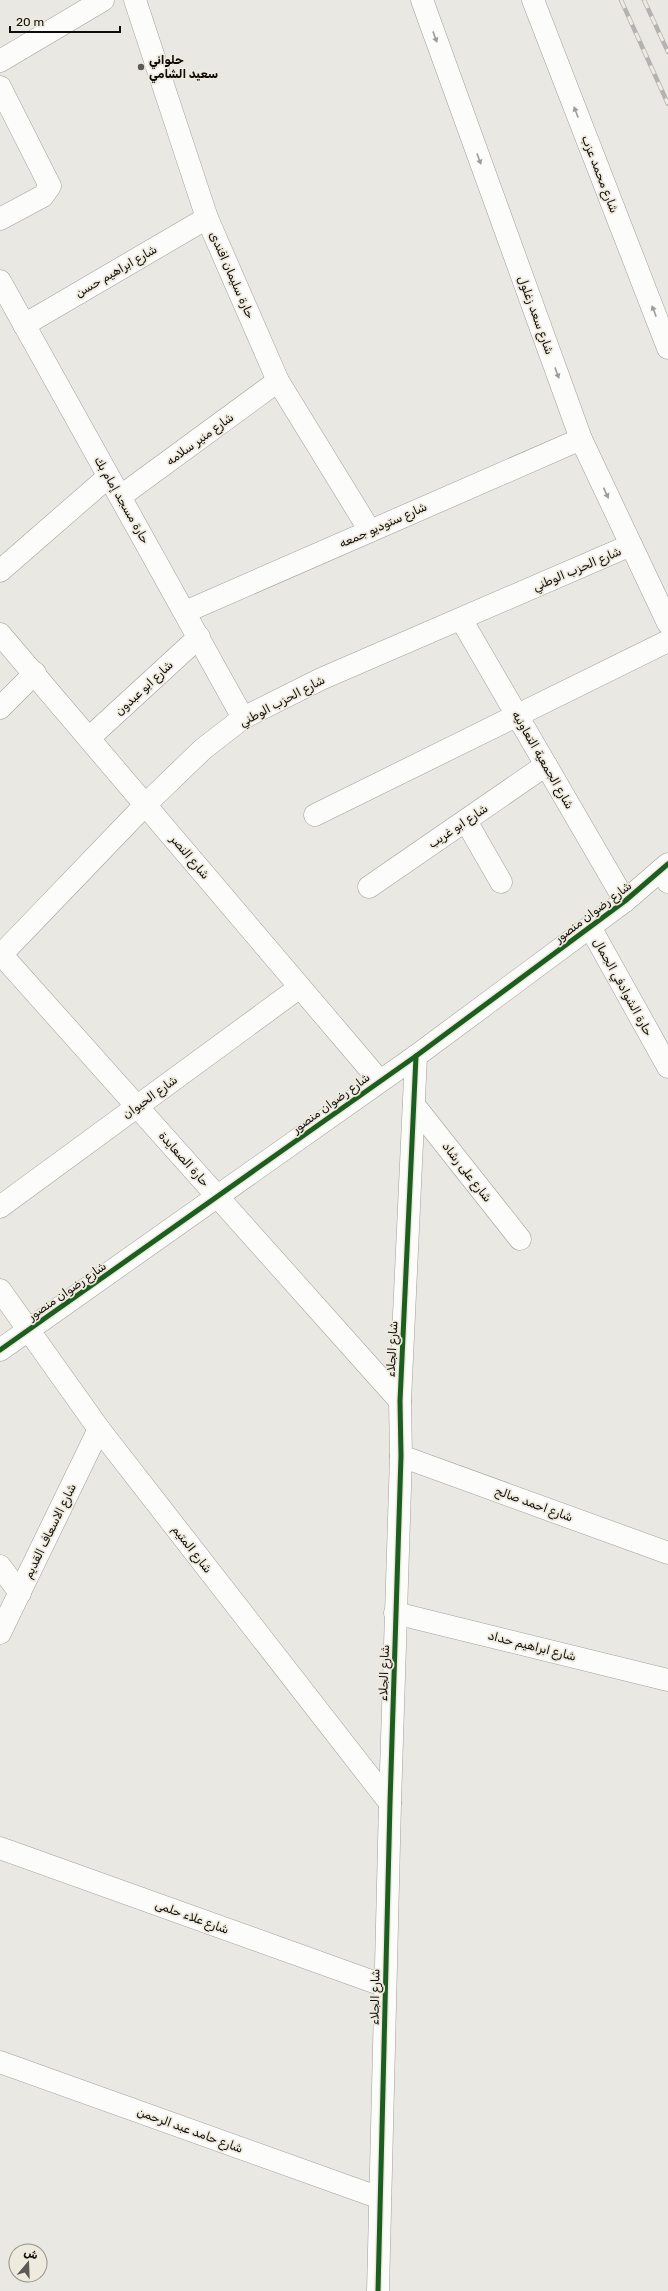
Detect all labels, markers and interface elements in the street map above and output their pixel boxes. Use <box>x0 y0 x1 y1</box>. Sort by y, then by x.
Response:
scale bar <box>10 8 120 34</box>
text: 20 m <box>16 15 44 29</box>
one-way arrow <box>432 31 438 43</box>
place label: حلواني سعيد الشامي <box>149 53 218 83</box>
marker: حلواني سعيد الشامي <box>136 62 146 72</box>
one-way arrow <box>573 105 579 117</box>
street label: شارع محمد عزب <box>577 133 621 216</box>
one-way arrow <box>477 153 483 165</box>
street label: حارة سليمان افندى <box>206 229 257 321</box>
street label: شارع ابراهيم حسن <box>73 242 160 302</box>
street label: شارع سعد زغلول <box>513 274 557 357</box>
one-way arrow <box>650 305 656 317</box>
one-way arrow <box>555 368 561 380</box>
street label: شارع منير سلامه <box>164 410 238 470</box>
street label: حارة مسجد إمام بك <box>90 454 153 547</box>
one-way arrow <box>604 488 610 500</box>
street label: شارع ستوديو جمعه <box>337 499 430 552</box>
street label: شارع الحزب الوطني <box>531 544 624 596</box>
street label: شارع ابو عبدون <box>112 658 177 720</box>
street label: شارع الحزب الوطني <box>237 673 328 731</box>
street label: شارع الجمعية التعاونيه <box>508 709 577 812</box>
street label: شارع ابو غريب <box>426 801 491 853</box>
street label: شارع النصر <box>165 831 212 883</box>
street label: شارع رضوان منصور <box>551 879 635 948</box>
street label: حارة الشوادفي الجمال <box>589 936 656 1039</box>
street label: شارع رضوان منصور <box>289 1070 374 1138</box>
street label: شارع الحيوان <box>120 1072 181 1123</box>
street label: حارة الصعايدة <box>155 1129 212 1190</box>
street label: شارع على رشاد <box>438 1139 495 1206</box>
street label: شارع رضوان منصور <box>24 1259 110 1325</box>
street label: شارع الجلاء <box>384 1320 402 1378</box>
street label: شارع الاسعاف القديم <box>21 1481 81 1582</box>
street label: شارع احمد صالح <box>493 1483 575 1526</box>
street label: شارع المتيم <box>168 1522 215 1577</box>
street label: شارع ابراهيم حداد <box>486 1628 578 1666</box>
street label: شارع الجلاء <box>376 1644 394 1702</box>
street label: شارع علاء حلمى <box>153 1897 231 1939</box>
street label: شارع الجلاء <box>368 1969 384 2025</box>
street label: شارع حامد عبد الرحمن <box>134 2104 245 2158</box>
north arrow <box>8 2243 48 2283</box>
text: ش <box>22 2246 40 2262</box>

